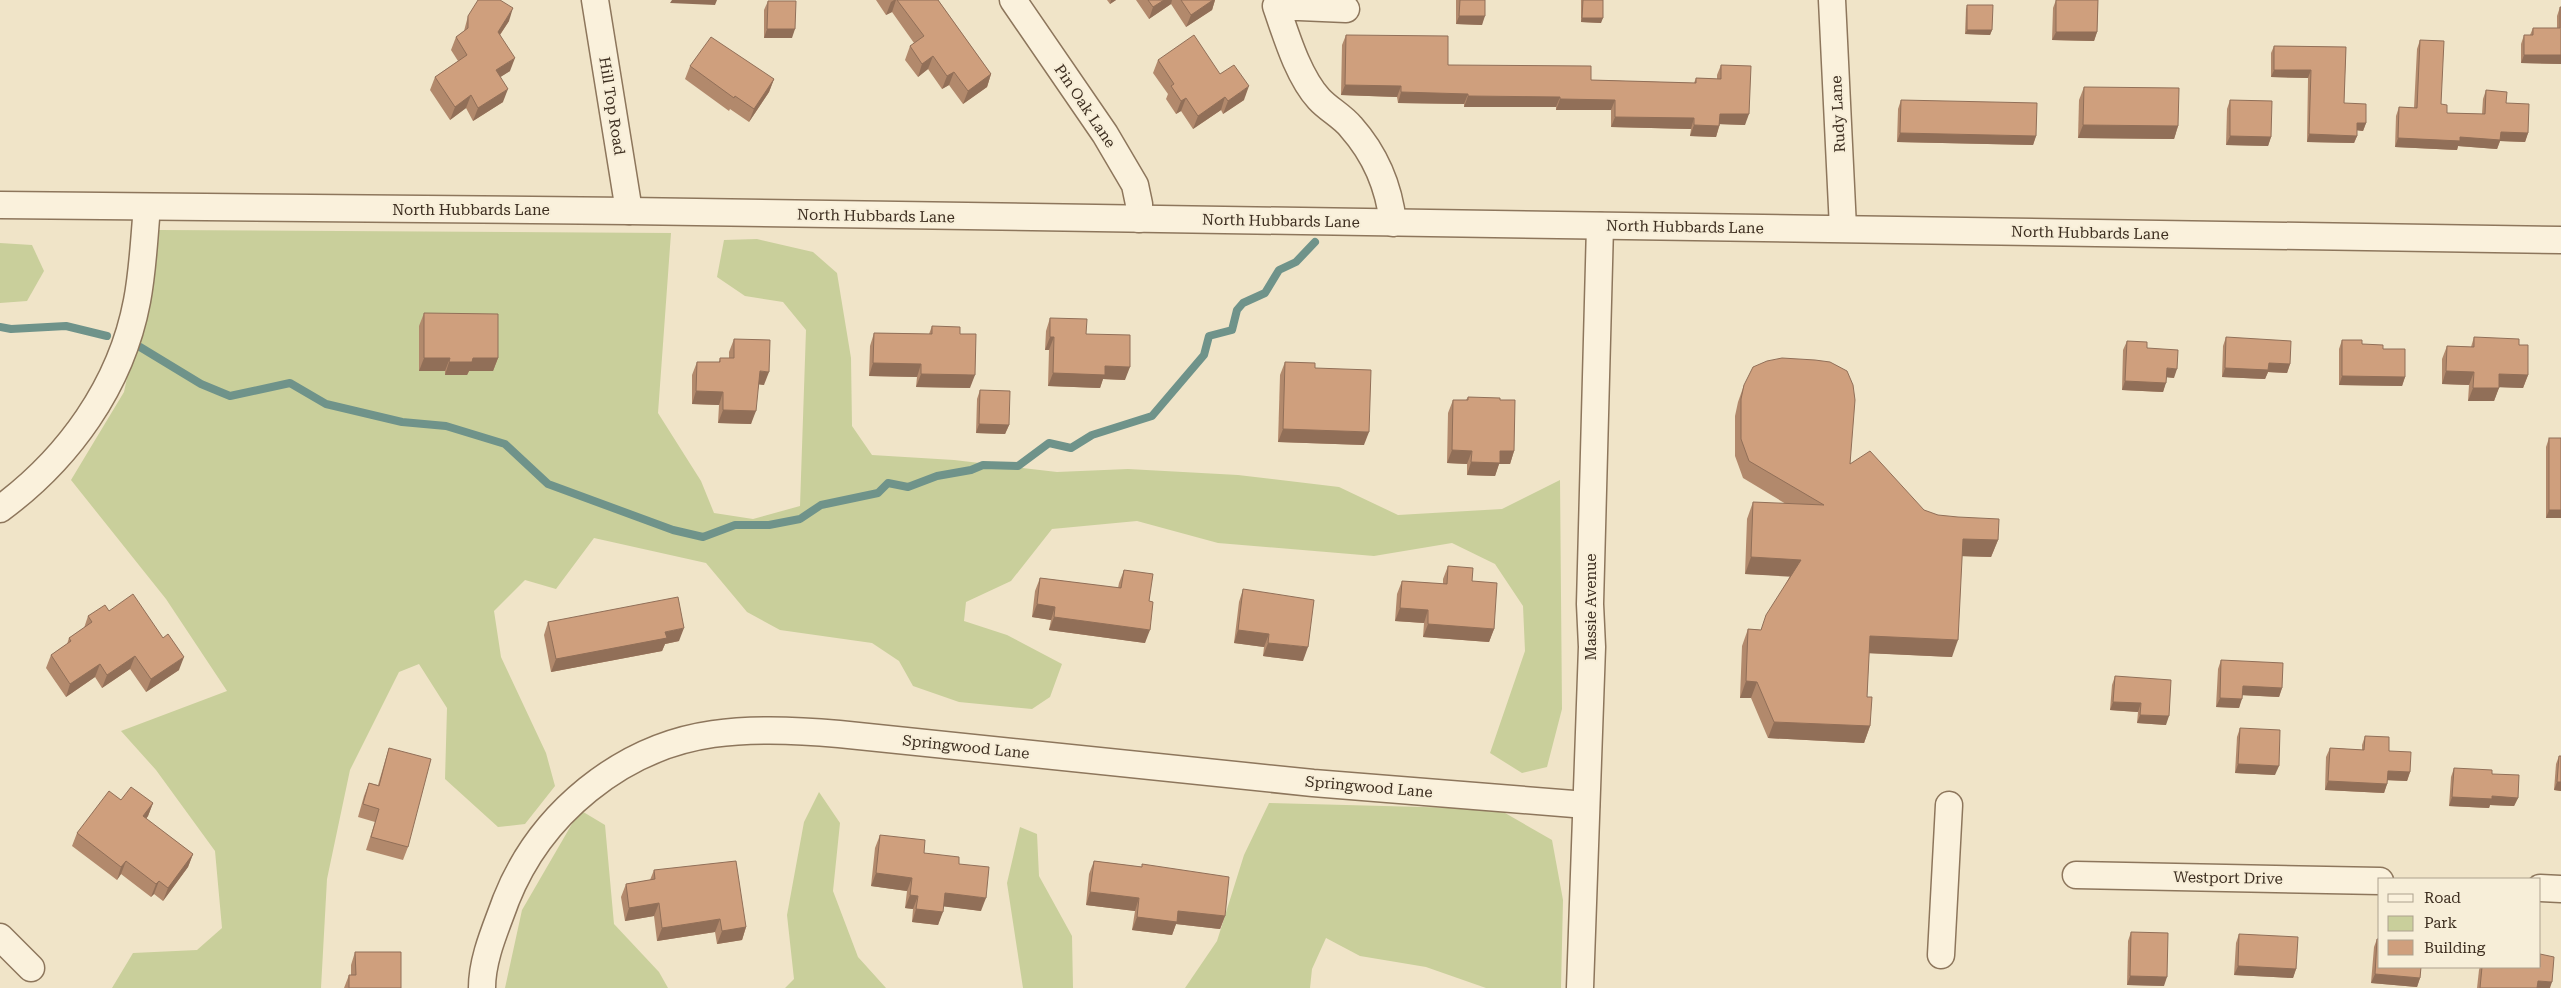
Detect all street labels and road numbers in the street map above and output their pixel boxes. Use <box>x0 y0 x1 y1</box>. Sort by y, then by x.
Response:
street label: Hill Top Road <box>595 56 629 157</box>
street label: Pin Oak Lane <box>1050 61 1120 151</box>
street label: Rudy Lane <box>1827 75 1849 153</box>
street label: North Hubbards Lane <box>392 201 550 219</box>
street label: North Hubbards Lane <box>797 206 955 226</box>
street label: North Hubbards Lane <box>1202 211 1360 231</box>
street label: North Hubbards Lane <box>1606 217 1764 237</box>
street label: North Hubbards Lane <box>2011 223 2169 243</box>
street label: Massie Avenue <box>1582 553 1600 661</box>
street label: Springwood Lane <box>901 731 1031 763</box>
street label: Springwood Lane <box>1305 772 1433 802</box>
street label: Westport Drive <box>2173 868 2283 888</box>

